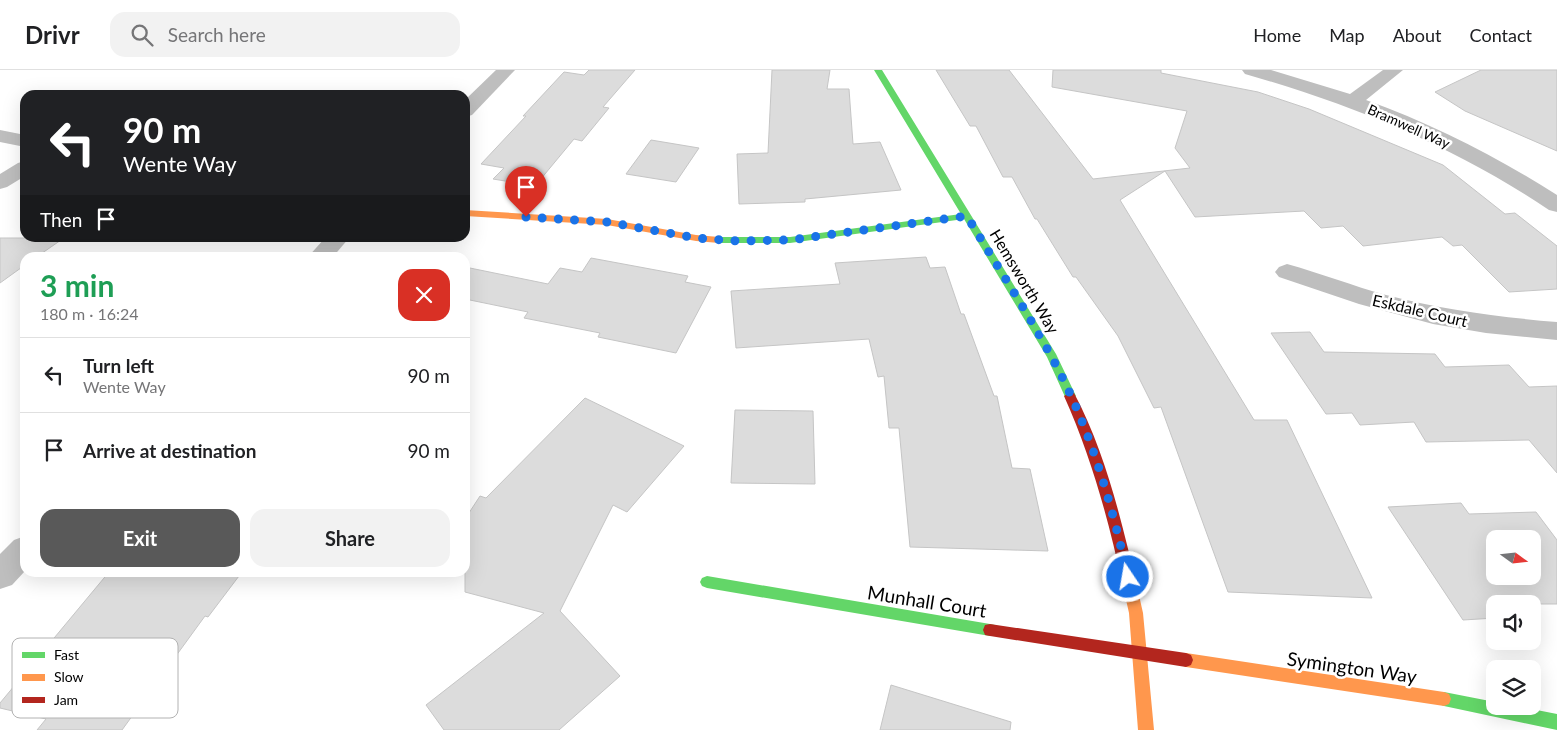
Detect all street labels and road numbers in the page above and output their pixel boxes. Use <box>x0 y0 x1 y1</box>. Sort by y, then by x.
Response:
street label: Bramwell Way <box>1365 100 1454 152</box>
street label: Hemsworth Way <box>986 226 1064 337</box>
street label: Eskdale Court <box>1371 290 1470 330</box>
street label: Munhall Court <box>866 580 988 622</box>
street label: Symington Way <box>1286 647 1418 688</box>

